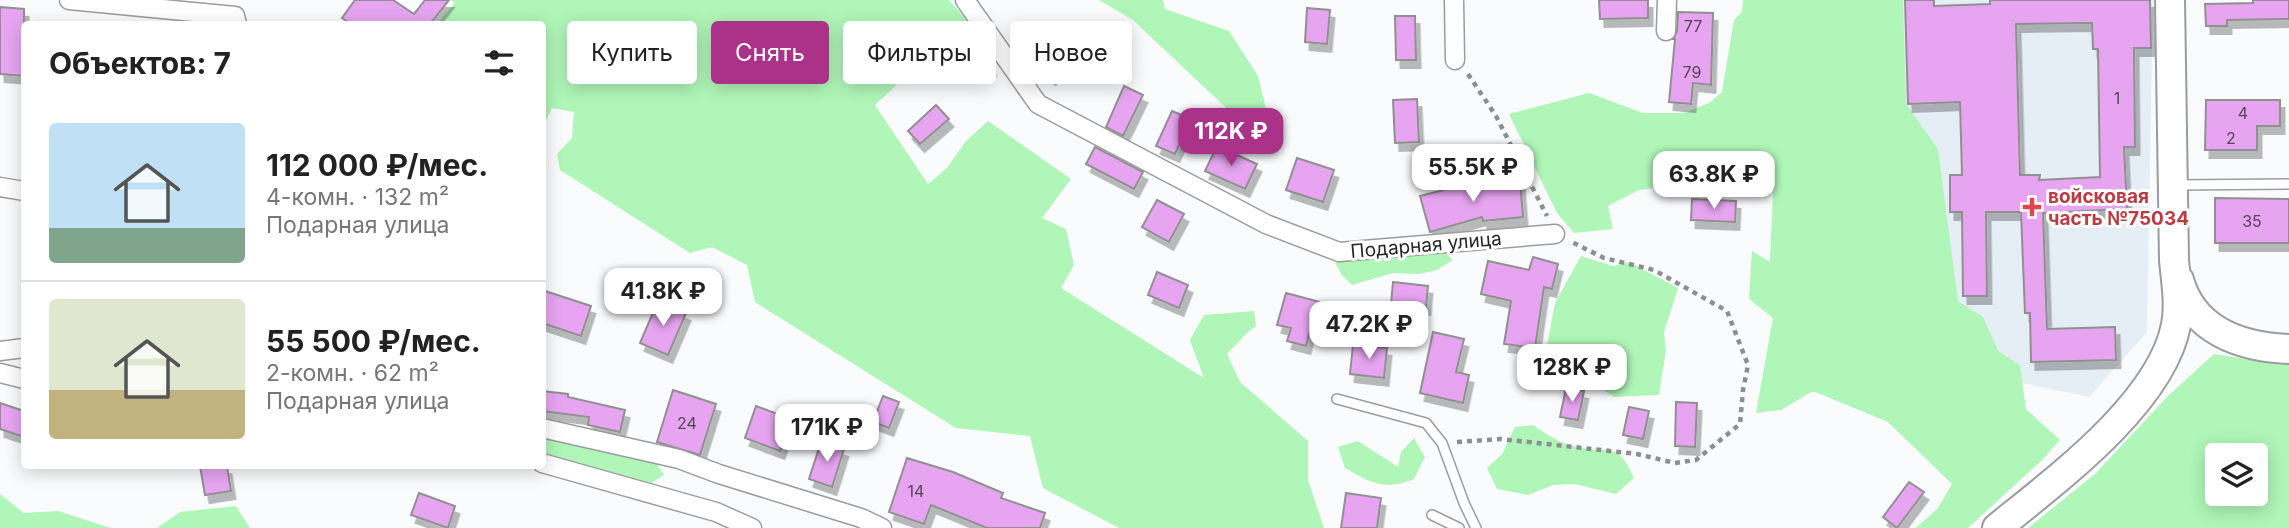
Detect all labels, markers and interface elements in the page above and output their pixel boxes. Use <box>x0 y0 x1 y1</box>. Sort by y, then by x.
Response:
house number: 77 <box>1684 16 1702 36</box>
chip: Купить <box>567 21 697 84</box>
chip: Снять <box>711 21 829 84</box>
chip: Фильтры <box>843 21 996 84</box>
chip: Новое <box>1010 21 1132 84</box>
icon: filters <box>480 44 518 82</box>
text: Объектов: 7 <box>49 45 231 81</box>
house number: 79 <box>1683 62 1701 82</box>
house number: 1 <box>2114 88 2120 108</box>
house number: 4 <box>2238 103 2248 123</box>
pin: 112K ₽ <box>1174 108 1288 168</box>
text: 112K ₽ <box>1194 117 1268 145</box>
house number: 2 <box>2226 128 2236 148</box>
pin: 55.5K ₽ <box>1408 144 1538 204</box>
text: 112 000 ₽/мес. <box>266 147 488 183</box>
icon: home <box>105 151 189 235</box>
pin: 63.8K ₽ <box>1649 152 1779 211</box>
text: 55.5K ₽ <box>1428 153 1518 181</box>
text: 63.8K ₽ <box>1669 160 1759 188</box>
text: 4-комн. · 132 m² <box>266 183 449 211</box>
place label: войсковая часть №75034 <box>2048 185 2189 230</box>
marker: войсковая часть №75034 <box>2022 197 2042 217</box>
text: Подарная улица <box>266 211 449 239</box>
house number: 35 <box>2242 211 2262 231</box>
street label: Подарная улица <box>1350 227 1502 263</box>
pin: 41.8K ₽ <box>598 268 728 328</box>
text: 41.8K ₽ <box>620 277 706 305</box>
pin: 47.2K ₽ <box>1304 302 1434 361</box>
text: 47.2K ₽ <box>1325 310 1413 338</box>
text: 55 500 ₽/мес. <box>266 323 481 359</box>
icon: home <box>105 327 189 411</box>
pin: 128K ₽ <box>1515 344 1629 404</box>
text: 128K ₽ <box>1533 353 1611 381</box>
text: 2-комн. · 62 m² <box>266 359 439 387</box>
text: Подарная улица <box>266 387 449 415</box>
pin: 171K ₽ <box>770 405 884 464</box>
house number: 24 <box>677 413 697 433</box>
text: 171K ₽ <box>791 413 863 441</box>
map controls <box>2205 443 2268 506</box>
button: layers <box>2205 443 2268 506</box>
house number: 14 <box>908 481 924 501</box>

